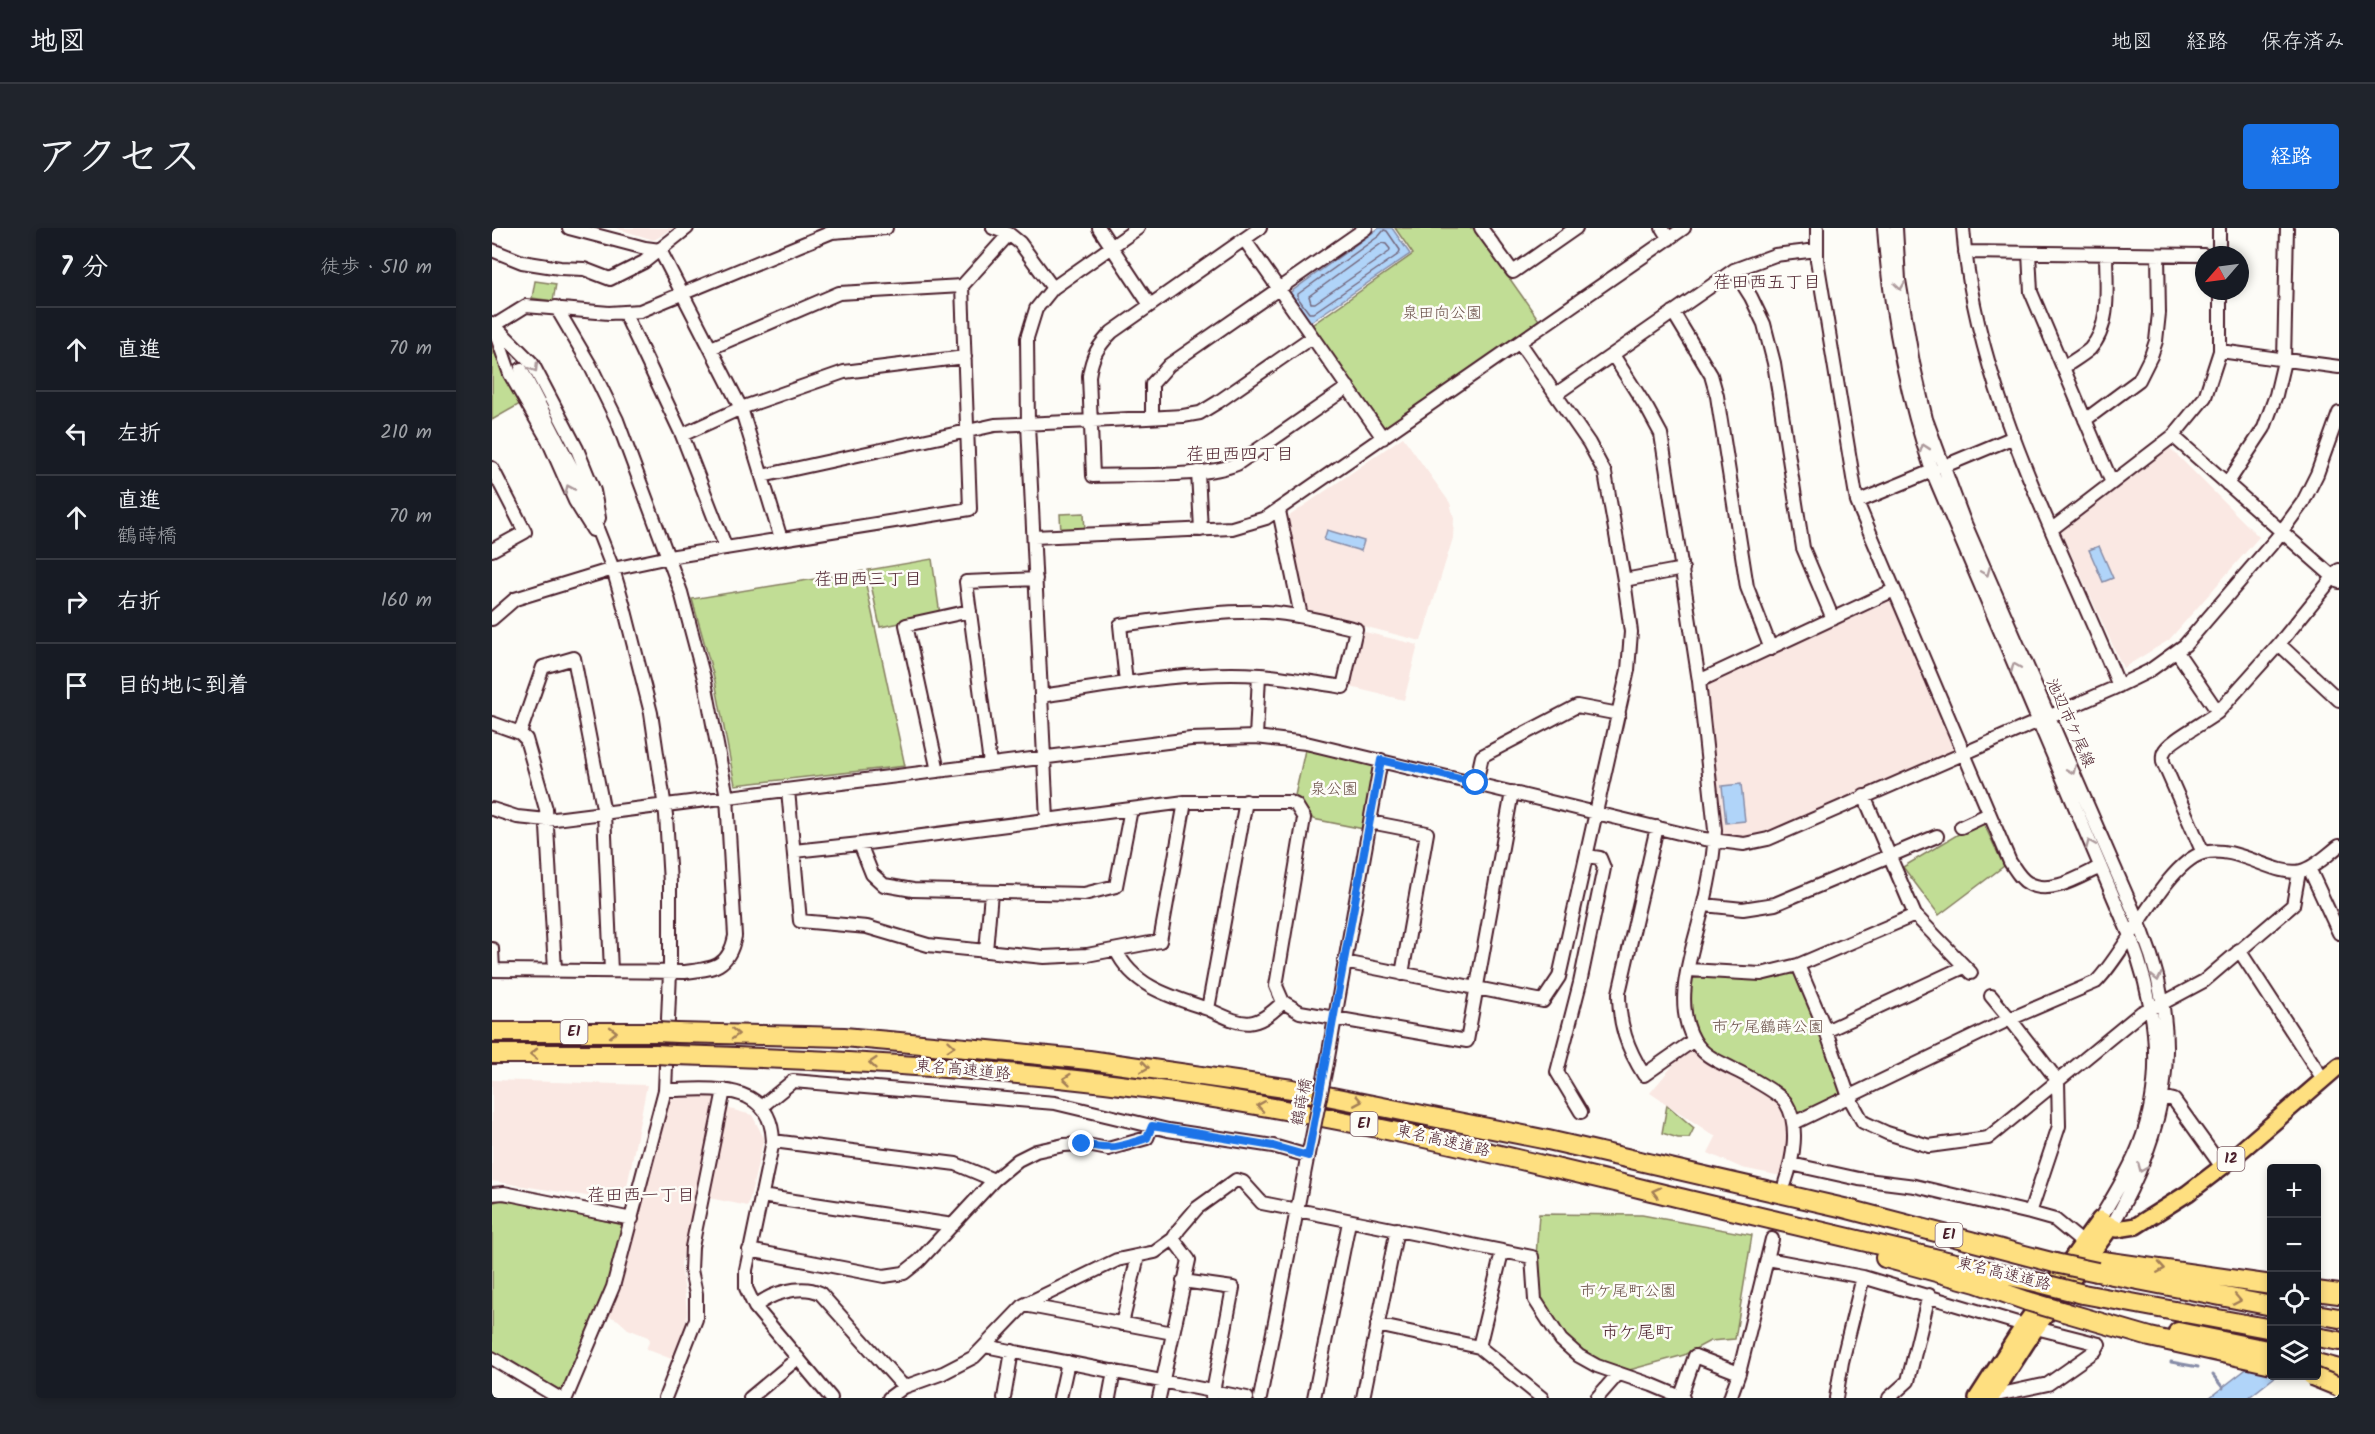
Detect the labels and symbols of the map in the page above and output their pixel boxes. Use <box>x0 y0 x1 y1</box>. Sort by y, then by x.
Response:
north arrow <box>2195 246 2249 300</box>
district label: 荏田西五丁目 <box>1713 269 1821 298</box>
one-way arrow <box>1894 282 1906 291</box>
park label: 泉田向公園 <box>1402 301 1482 326</box>
one-way arrow <box>526 362 538 372</box>
district label: 荏田西四丁目 <box>1186 441 1294 470</box>
one-way arrow <box>1919 443 1932 454</box>
one-way arrow <box>564 484 576 495</box>
district label: 荏田西三丁目 <box>814 566 922 595</box>
one-way arrow <box>1979 566 1991 577</box>
one-way arrow <box>2010 662 2022 673</box>
street label: 池辺市ケ尾線 <box>2039 674 2101 772</box>
one-way arrow <box>2065 763 2077 774</box>
route start <box>1462 769 1488 795</box>
park label: 泉公園 <box>1310 777 1358 802</box>
one-way arrow <box>2085 839 2097 850</box>
one-way arrow <box>2150 971 2163 981</box>
park label: 市ケ尾鶴蒔公園 <box>1712 1015 1824 1040</box>
road number: E1 <box>560 1020 588 1044</box>
one-way arrow <box>609 1026 618 1038</box>
one-way arrow <box>731 1028 740 1041</box>
one-way arrow <box>946 1040 955 1053</box>
one-way arrow <box>530 1048 539 1060</box>
street label: 東名高速道路 <box>914 1053 1012 1087</box>
one-way arrow <box>869 1057 878 1070</box>
one-way arrow <box>1140 1060 1149 1073</box>
one-way arrow <box>1063 1073 1072 1086</box>
street label: 鶴蒔橋 <box>1285 1076 1319 1128</box>
one-way arrow <box>1353 1094 1363 1107</box>
one-way arrow <box>1256 1100 1265 1112</box>
road number: E1 <box>1350 1112 1378 1136</box>
street label: 東名高速道路 <box>1393 1118 1493 1164</box>
route end <box>1068 1130 1094 1156</box>
road number: 12 <box>2218 1147 2244 1171</box>
one-way arrow <box>2137 1161 2149 1172</box>
district label: 荏田西一丁目 <box>587 1182 695 1211</box>
one-way arrow <box>1651 1187 1661 1200</box>
road number: E1 <box>1936 1223 1962 1247</box>
street label: 東名高速道路 <box>1954 1250 2054 1298</box>
one-way arrow <box>2156 1262 2165 1274</box>
park label: 市ケ尾町公園 <box>1580 1279 1676 1304</box>
one-way arrow <box>2232 1293 2242 1306</box>
district label: 市ケ尾町 <box>1601 1319 1673 1348</box>

